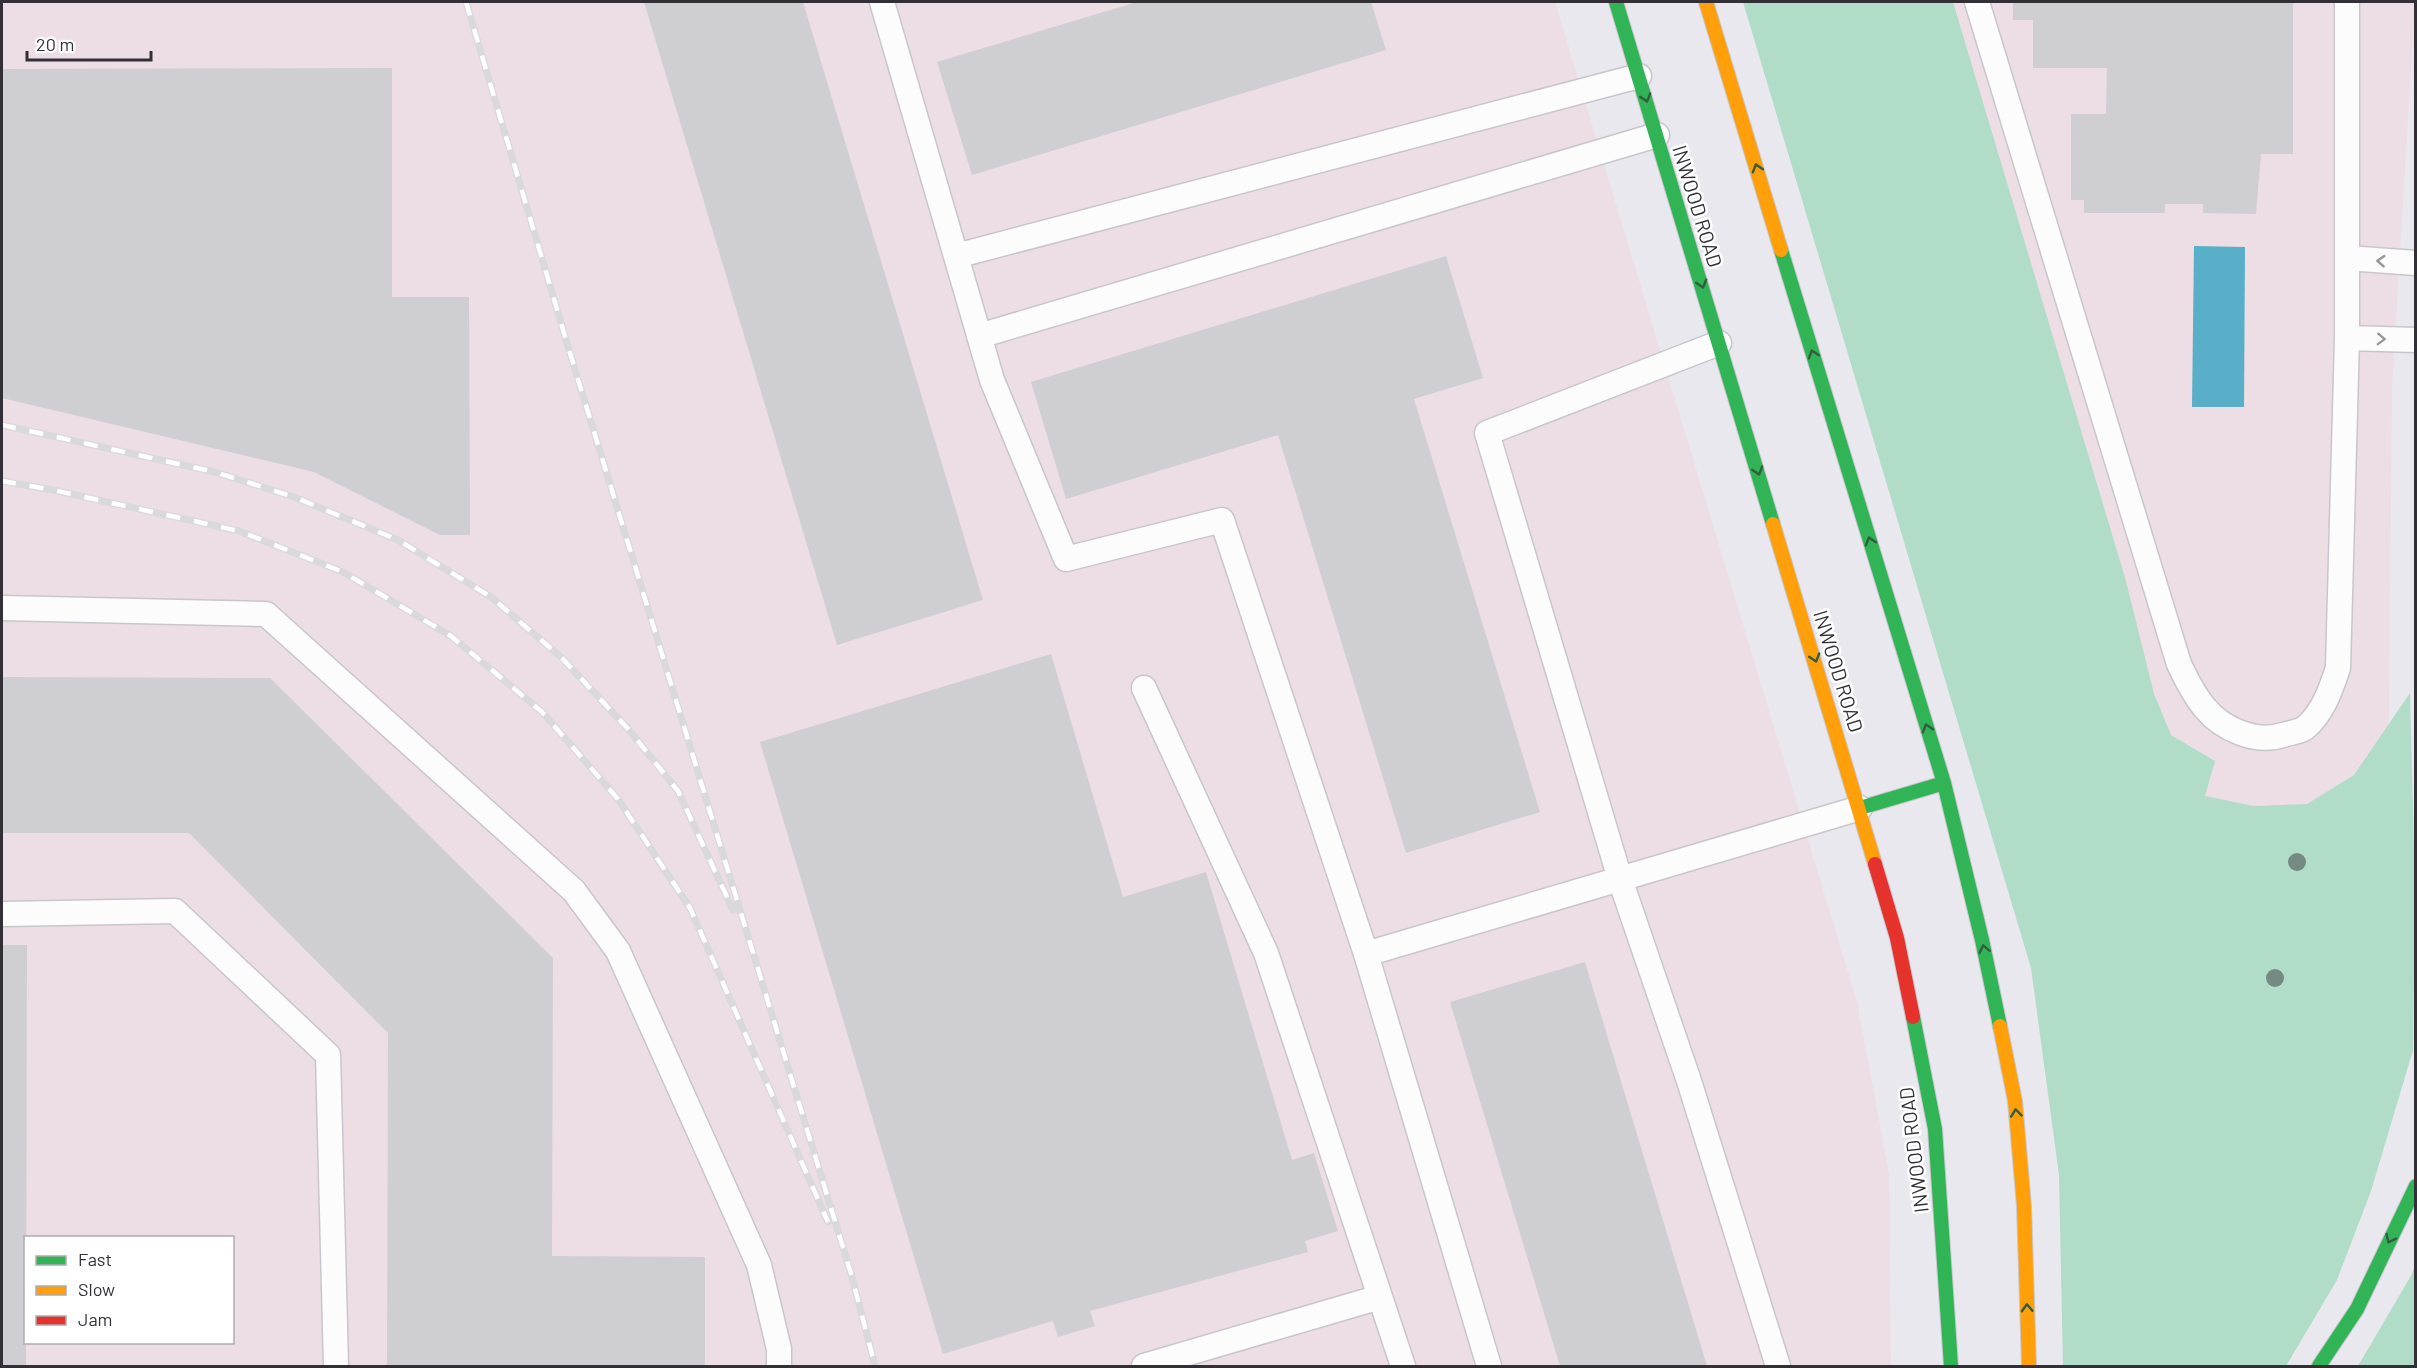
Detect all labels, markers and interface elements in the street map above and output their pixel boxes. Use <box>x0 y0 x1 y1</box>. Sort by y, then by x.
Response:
scale bar <box>27 24 152 62</box>
text: 20 m <box>36 33 74 55</box>
one-way arrow <box>1639 92 1651 103</box>
street label: INWOOD ROAD <box>1668 142 1728 270</box>
one-way arrow <box>1752 163 1764 174</box>
one-way arrow <box>2377 254 2386 267</box>
one-way arrow <box>1695 278 1707 289</box>
one-way arrow <box>2377 333 2386 345</box>
one-way arrow <box>1808 349 1820 360</box>
one-way arrow <box>1751 465 1763 476</box>
one-way arrow <box>1865 536 1877 547</box>
street label: INWOOD ROAD <box>1809 607 1869 735</box>
one-way arrow <box>1808 652 1820 663</box>
one-way arrow <box>1922 723 1934 733</box>
one-way arrow <box>1979 944 1992 954</box>
street label: INWOOD ROAD <box>1893 1086 1933 1214</box>
one-way arrow <box>2010 1109 2023 1118</box>
one-way arrow <box>2386 1232 2398 1243</box>
legend <box>24 1236 234 1344</box>
text: Fast <box>78 1248 112 1270</box>
text: Slow <box>78 1278 115 1300</box>
one-way arrow <box>2021 1304 2034 1313</box>
text: Jam <box>78 1308 112 1330</box>

